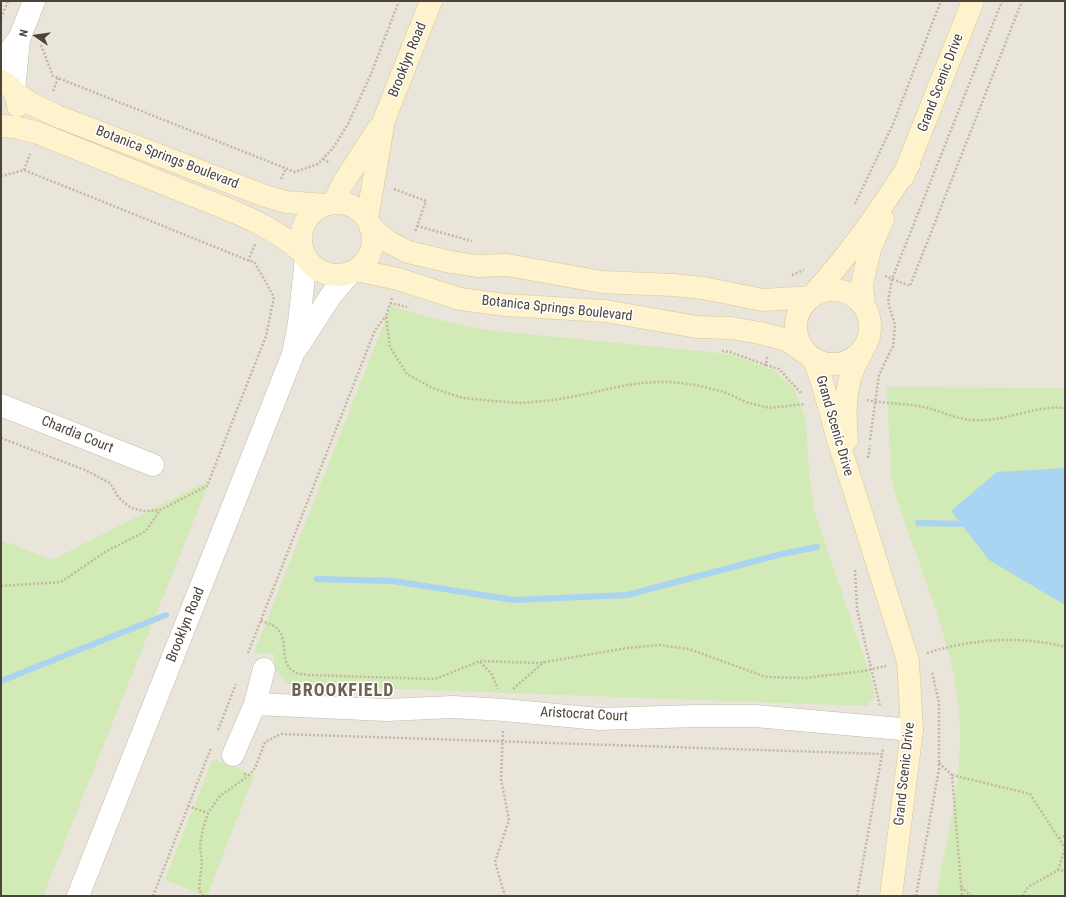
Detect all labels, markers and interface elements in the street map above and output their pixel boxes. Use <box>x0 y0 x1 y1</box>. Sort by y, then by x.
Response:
north arrow <box>16 16 56 56</box>
street label: Brooklyn Road <box>385 20 431 100</box>
text: N <box>17 28 31 38</box>
street label: Grand Scenic Drive <box>915 32 967 134</box>
street label: Botanica Springs Boulevard <box>93 123 241 193</box>
street label: Botanica Springs Boulevard <box>481 293 633 325</box>
street label: Grand Scenic Drive <box>812 374 856 478</box>
street label: Chardia Court <box>39 413 115 457</box>
street label: Brooklyn Road <box>163 585 209 665</box>
district label: BROOKFIELD <box>292 680 394 702</box>
street label: Aristocrat Court <box>540 704 628 726</box>
street label: Grand Scenic Drive <box>891 722 919 826</box>

